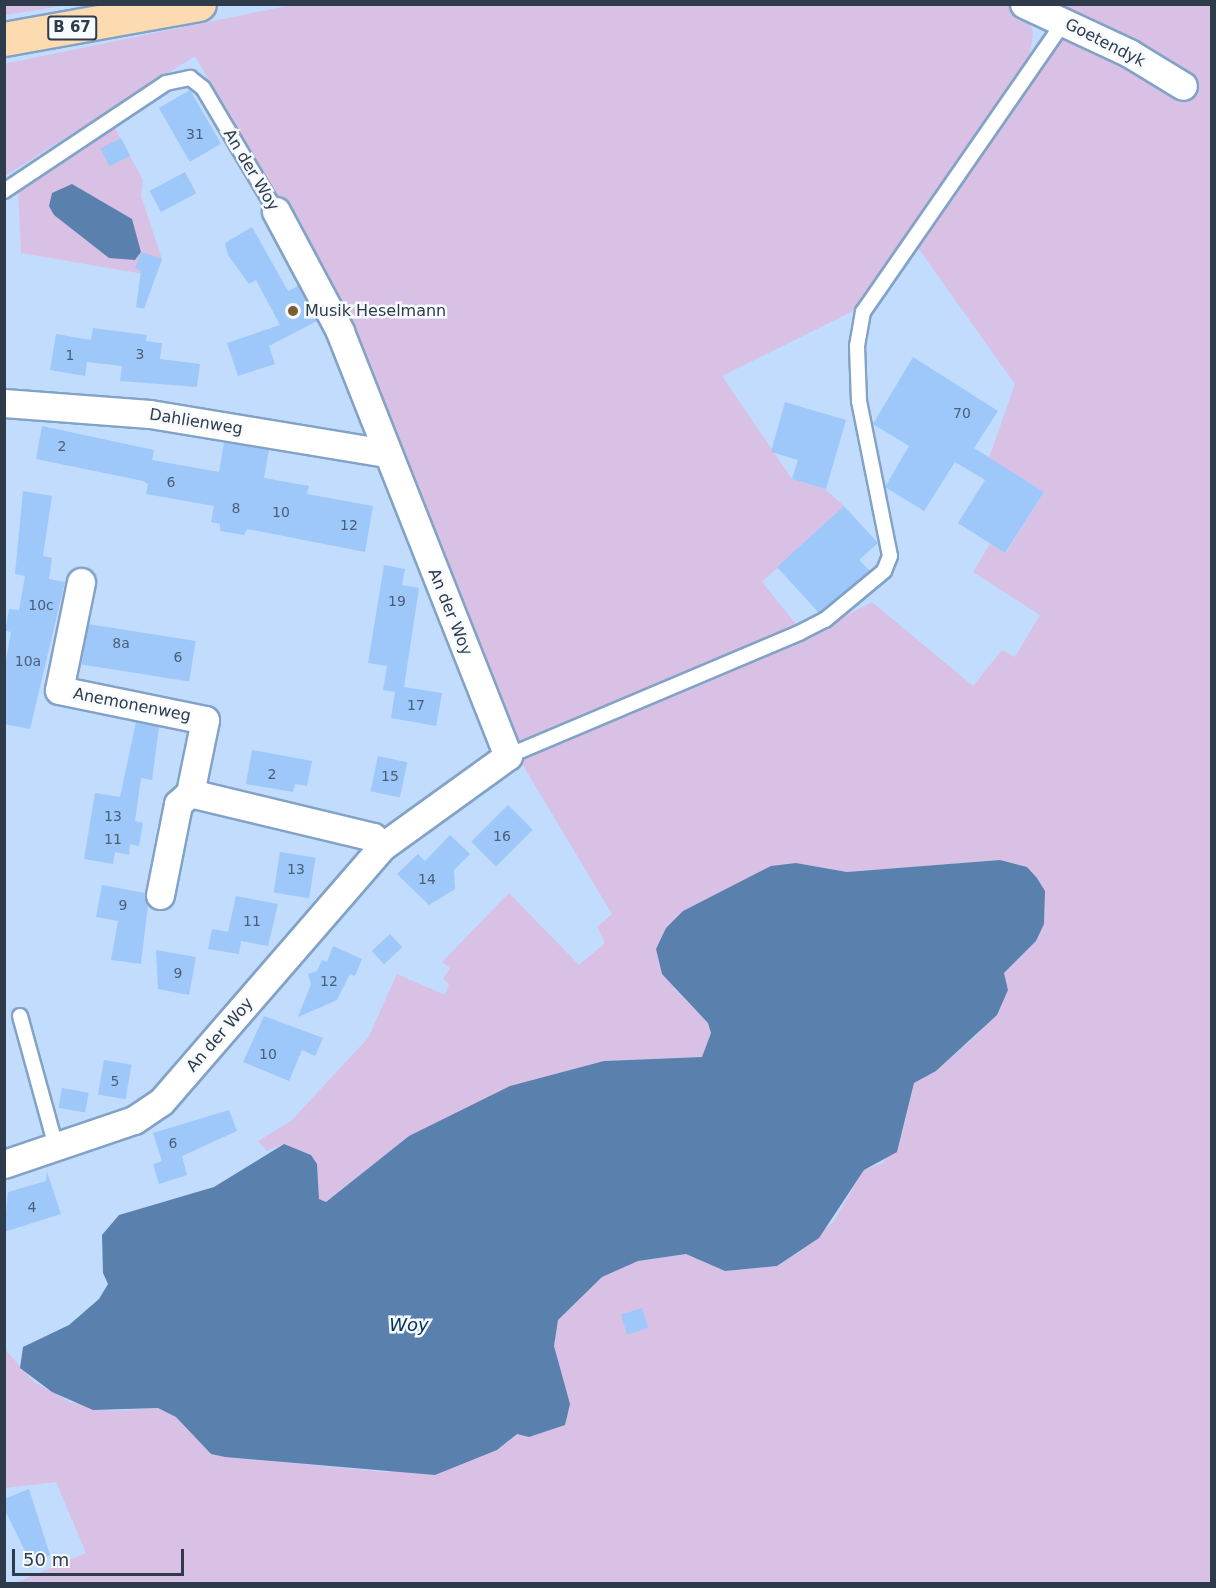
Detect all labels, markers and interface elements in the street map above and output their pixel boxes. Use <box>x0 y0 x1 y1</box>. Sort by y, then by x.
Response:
street label: Goetendyk <box>1062 15 1148 71</box>
road number: B 67 <box>46 16 98 40</box>
house number: 31 <box>186 126 204 142</box>
street label: An der Woy <box>219 126 283 214</box>
place label: Musik Heselmann <box>305 301 446 321</box>
marker: Musik Heselmann <box>286 304 300 318</box>
house number: 3 <box>136 346 144 362</box>
house number: 1 <box>66 347 74 363</box>
street label: Dahlienweg <box>148 405 244 439</box>
house number: 70 <box>953 405 971 421</box>
house number: 2 <box>58 438 66 454</box>
house number: 6 <box>167 474 175 490</box>
house number: 8 <box>232 500 240 516</box>
house number: 10 <box>272 504 290 520</box>
house number: 12 <box>340 517 358 533</box>
street label: An der Woy <box>424 566 476 658</box>
house number: 19 <box>388 593 406 609</box>
house number: 10c <box>28 597 54 613</box>
house number: 8a <box>112 635 130 651</box>
house number: 6 <box>174 649 182 665</box>
house number: 10a <box>15 653 41 669</box>
street label: Anemonenweg <box>72 684 192 726</box>
house number: 17 <box>407 697 425 713</box>
house number: 2 <box>268 766 276 782</box>
house number: 15 <box>381 768 399 784</box>
house number: 13 <box>104 808 122 824</box>
house number: 16 <box>493 828 511 844</box>
house number: 11 <box>104 831 122 847</box>
house number: 13 <box>287 861 305 877</box>
house number: 14 <box>418 871 436 887</box>
house number: 9 <box>119 897 127 913</box>
house number: 11 <box>243 913 261 929</box>
house number: 9 <box>174 965 182 981</box>
house number: 12 <box>320 973 338 989</box>
street label: An der Woy <box>183 994 257 1076</box>
house number: 10 <box>259 1046 277 1062</box>
house number: 5 <box>111 1073 119 1089</box>
house number: 6 <box>169 1135 177 1151</box>
house number: 4 <box>28 1199 36 1215</box>
water label: Woy <box>389 1314 429 1336</box>
scale bar <box>15 1537 188 1575</box>
text: 50 m <box>23 1549 69 1570</box>

